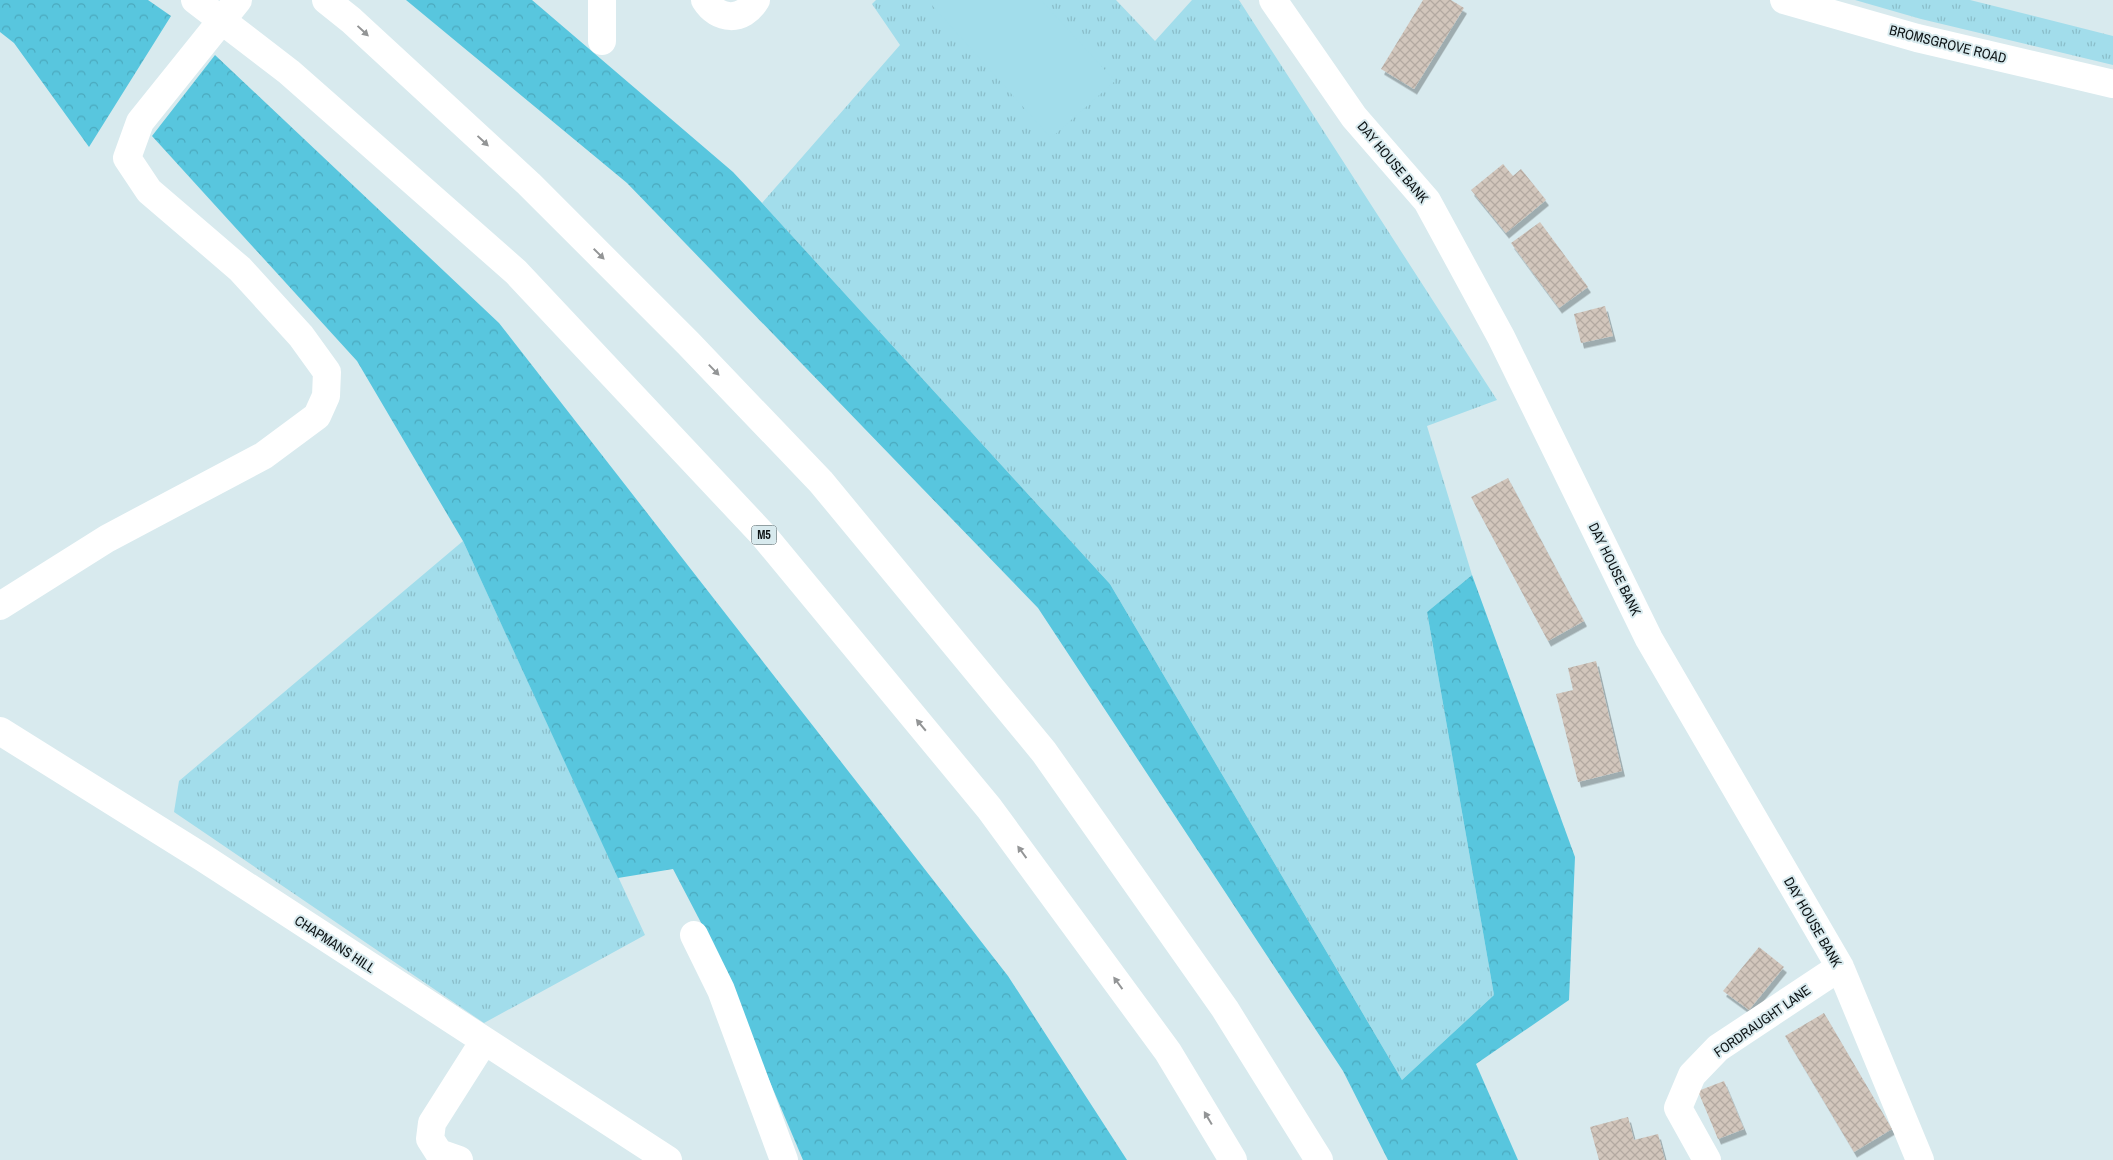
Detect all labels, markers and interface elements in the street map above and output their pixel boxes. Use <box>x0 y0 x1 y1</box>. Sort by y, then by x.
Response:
street label: BROMSGROVE ROAD <box>1888 21 2008 67</box>
one-way arrow <box>357 25 369 37</box>
street label: DAY HOUSE BANK <box>1354 118 1433 207</box>
one-way arrow <box>476 135 488 147</box>
one-way arrow <box>593 248 605 260</box>
one-way arrow <box>708 364 720 376</box>
street label: DAY HOUSE BANK <box>1585 520 1645 619</box>
road number: M5 <box>752 526 776 544</box>
one-way arrow <box>915 719 926 732</box>
one-way arrow <box>1016 846 1027 859</box>
street label: DAY HOUSE BANK <box>1780 874 1846 971</box>
street label: CHAPMANS HILL <box>291 911 379 977</box>
one-way arrow <box>1112 977 1123 990</box>
street label: FORDRAUGHT LANE <box>1710 981 1814 1061</box>
one-way arrow <box>1203 1112 1213 1125</box>

